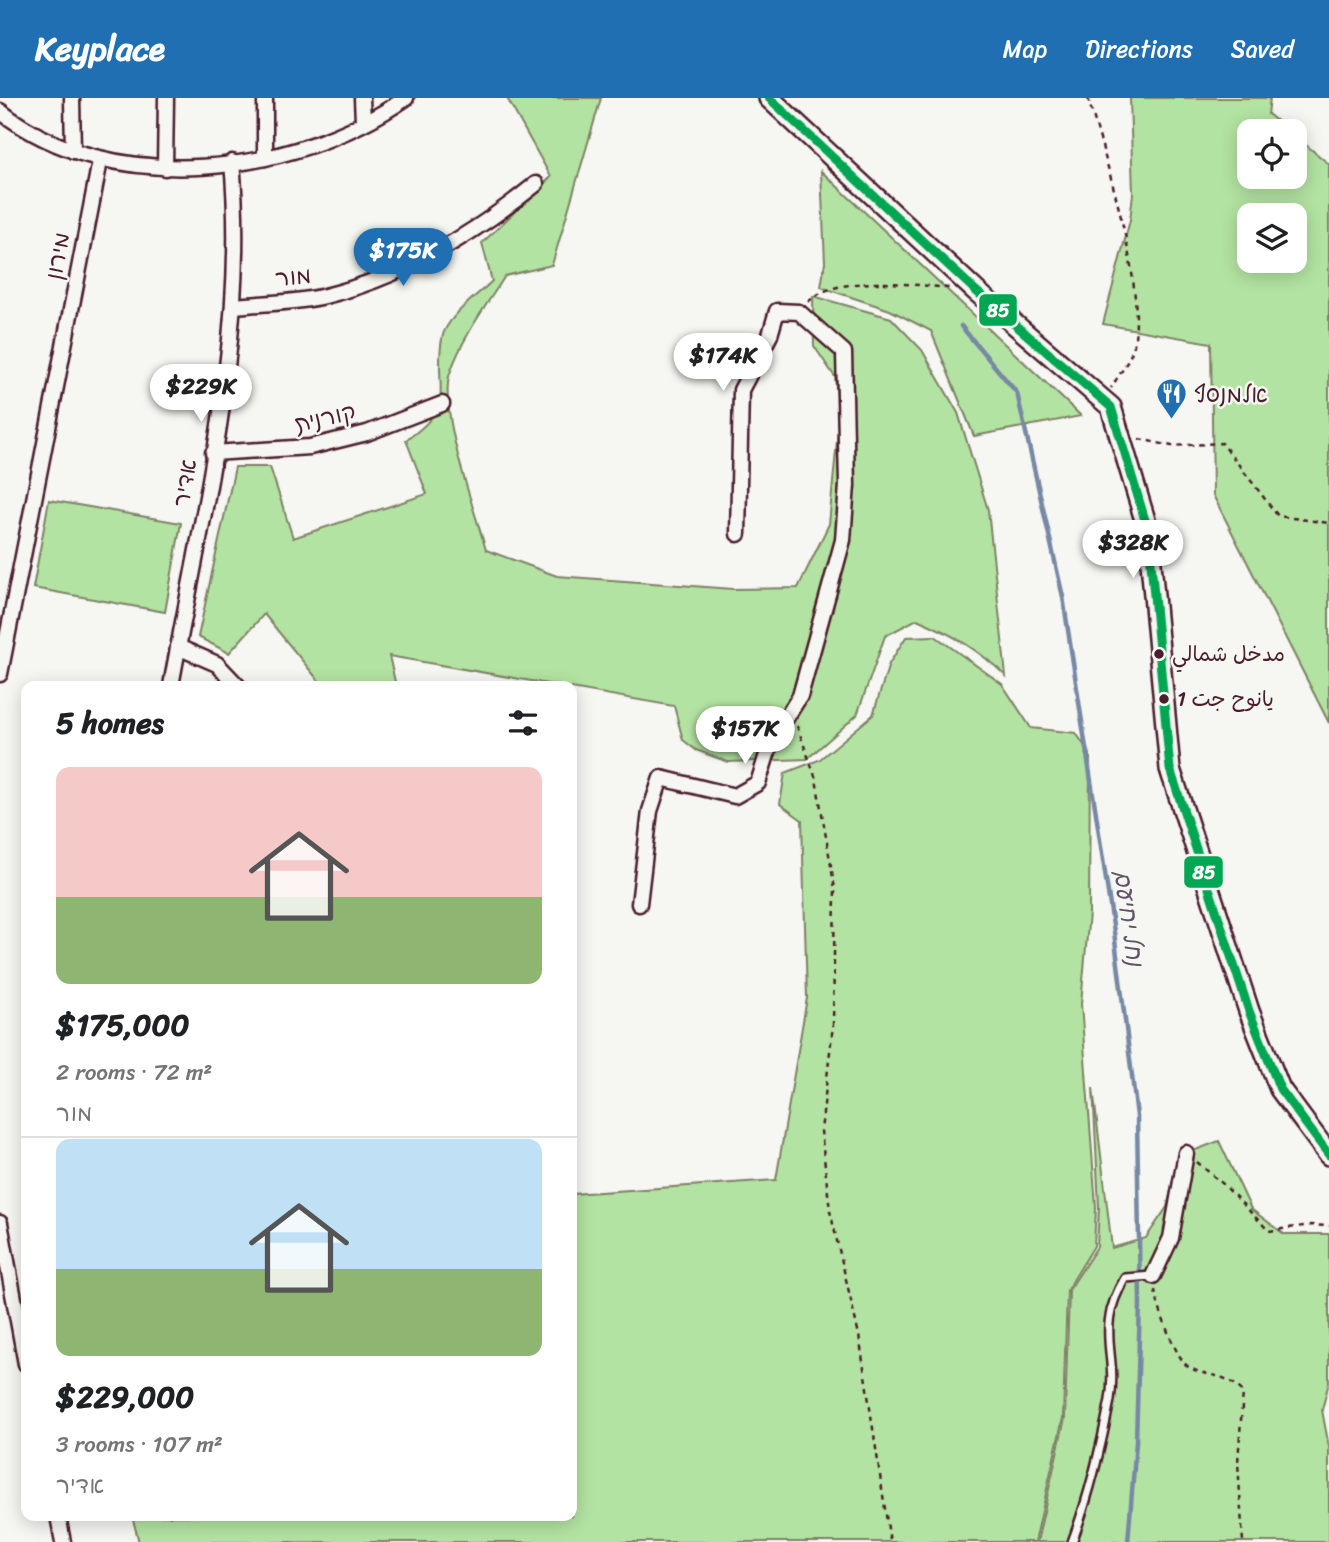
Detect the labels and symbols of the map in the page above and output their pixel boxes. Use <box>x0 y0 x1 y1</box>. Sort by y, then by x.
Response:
pin: $175K <box>354 228 452 288</box>
street label: מירון <box>33 229 83 283</box>
street label: מור <box>273 255 313 299</box>
line badge: 85 <box>978 293 1018 327</box>
text: 85 <box>985 294 1010 327</box>
pin: $174K <box>674 334 772 393</box>
pin: $229K <box>152 364 250 424</box>
place label: אלמנסף <box>1194 374 1268 415</box>
restaurant icon: אלמנסף <box>1154 377 1188 421</box>
street label: קורנית <box>290 391 360 445</box>
street label: אדיר <box>161 456 209 510</box>
pin: $328K <box>1084 520 1182 580</box>
place label: مدخل شمالي <box>1172 635 1285 673</box>
marker: مدخل شمالي <box>1152 647 1166 661</box>
place label: يانوح جت 1 <box>1177 680 1274 718</box>
marker: يانوح جت 1 <box>1157 692 1171 706</box>
pin: $157K <box>696 706 794 766</box>
line badge: 85 <box>1183 855 1224 889</box>
text: 85 <box>1191 856 1216 889</box>
water label: נחל יחיעם <box>1101 867 1157 971</box>

